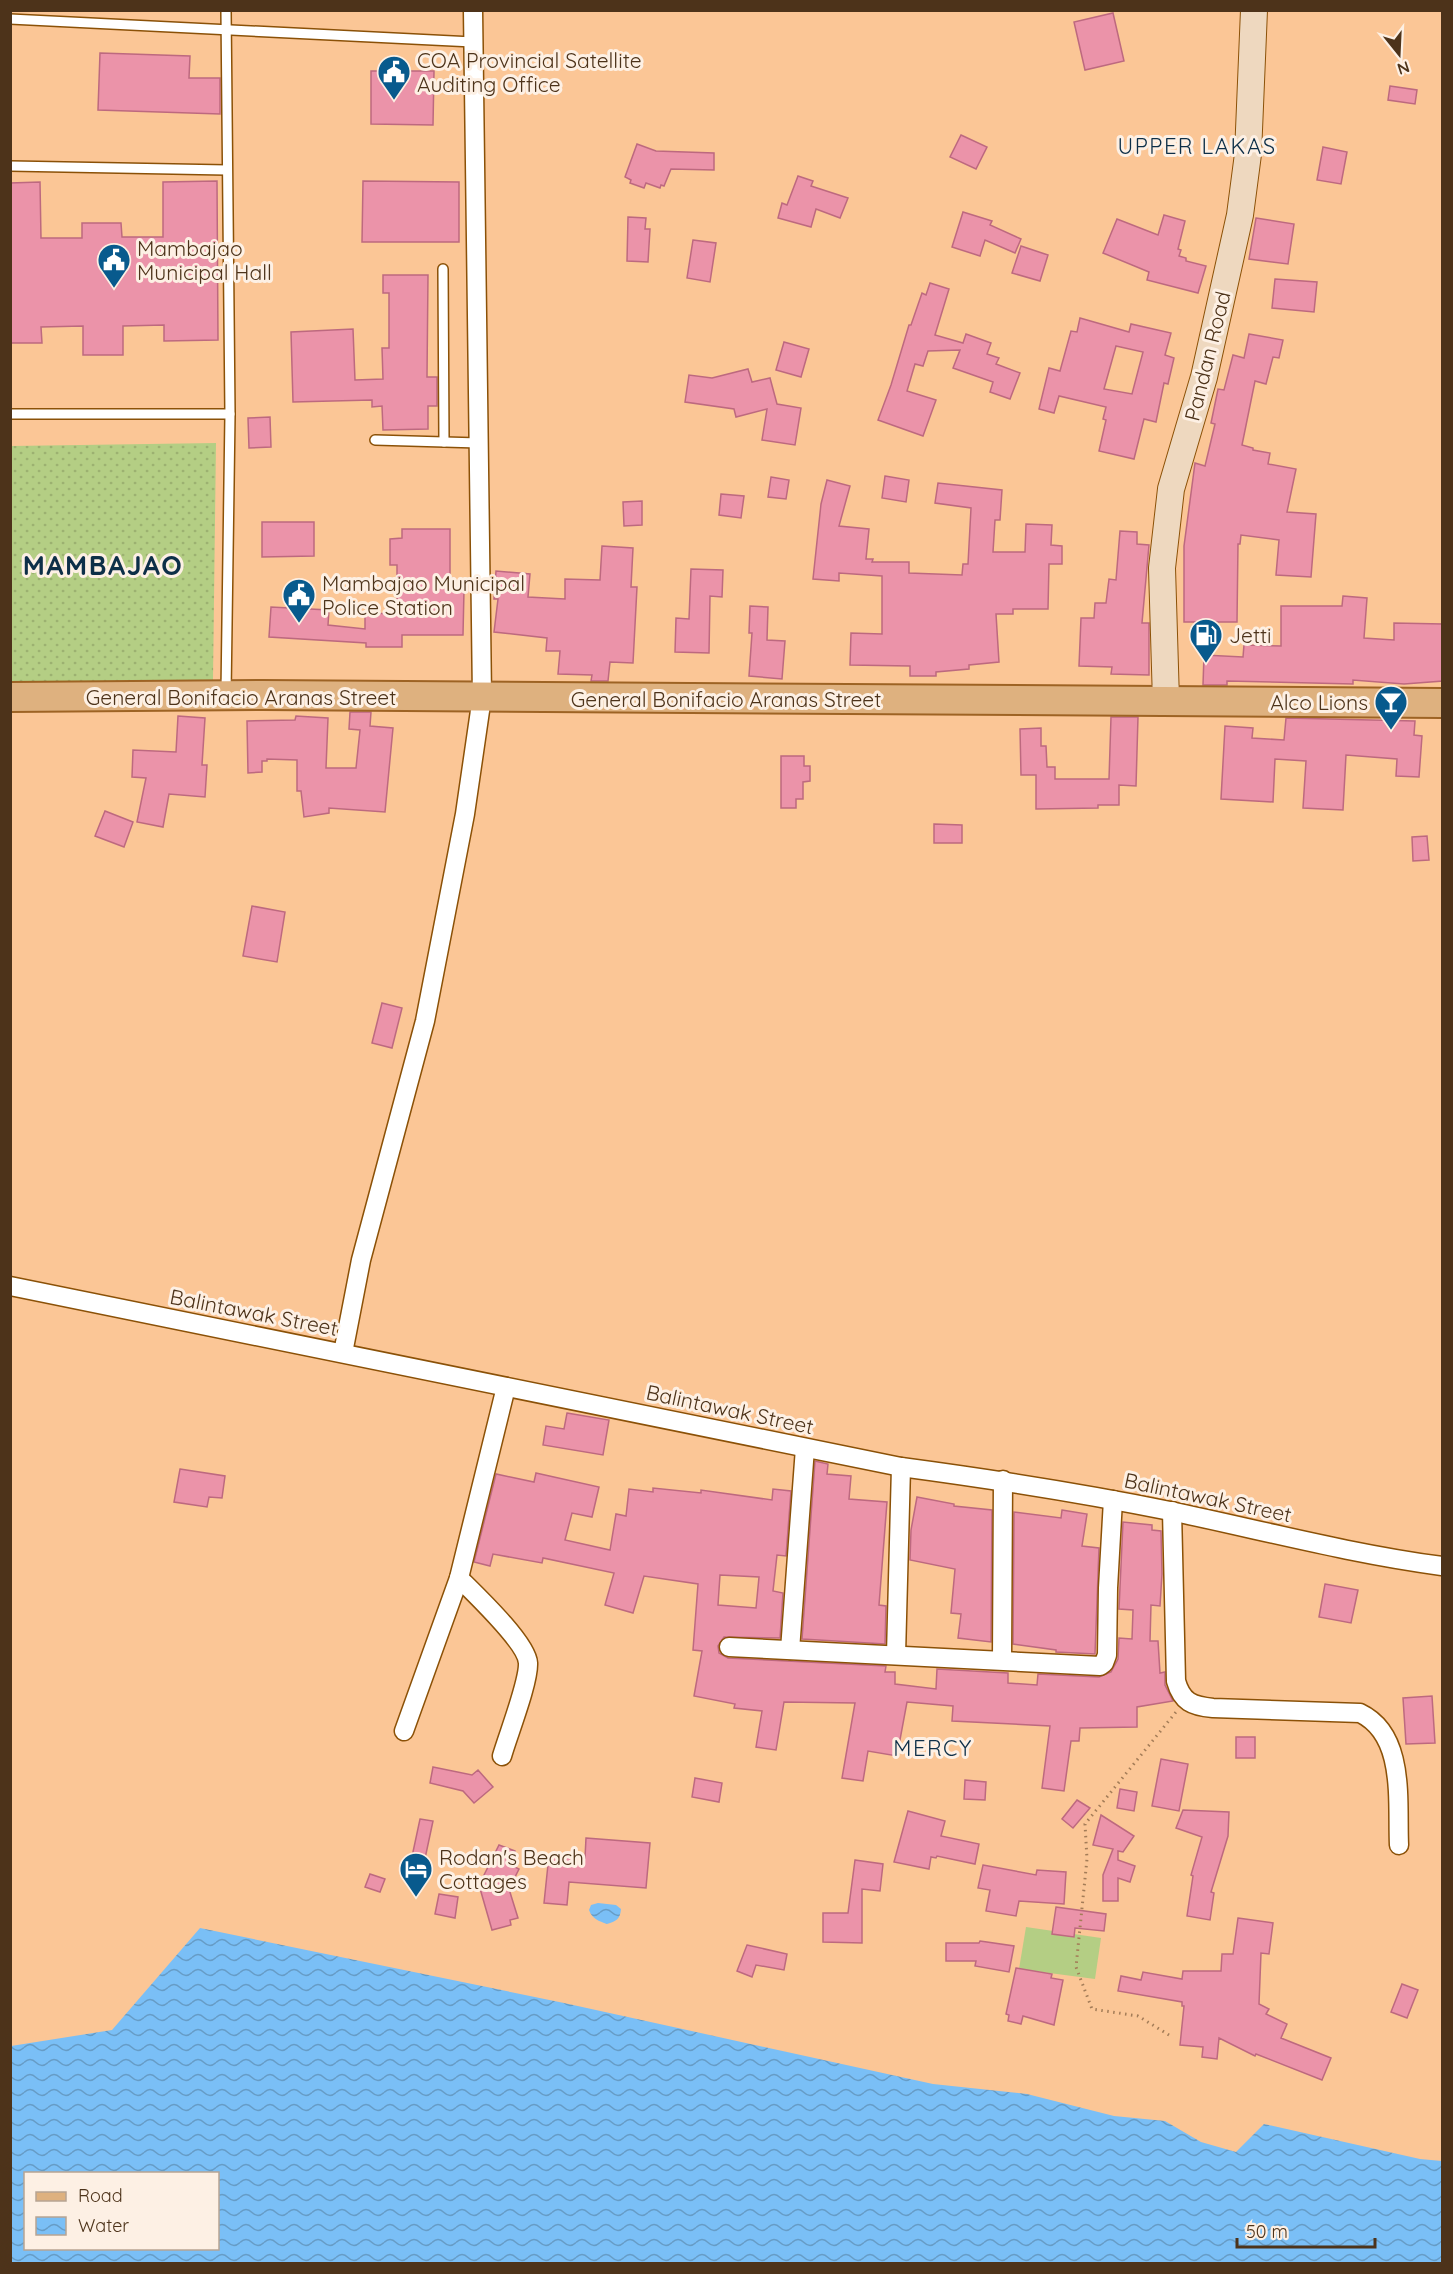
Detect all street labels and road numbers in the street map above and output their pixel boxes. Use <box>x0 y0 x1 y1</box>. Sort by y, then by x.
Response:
street label: Pandan Road <box>1178 288 1236 424</box>
street label: General Bonifacio Aranas Street <box>86 684 396 710</box>
street label: General Bonifacio Aranas Street <box>571 686 881 712</box>
street label: Balintawak Street <box>168 1283 340 1341</box>
street label: Balintawak Street <box>644 1379 816 1439</box>
street label: Balintawak Street <box>1122 1467 1294 1527</box>

